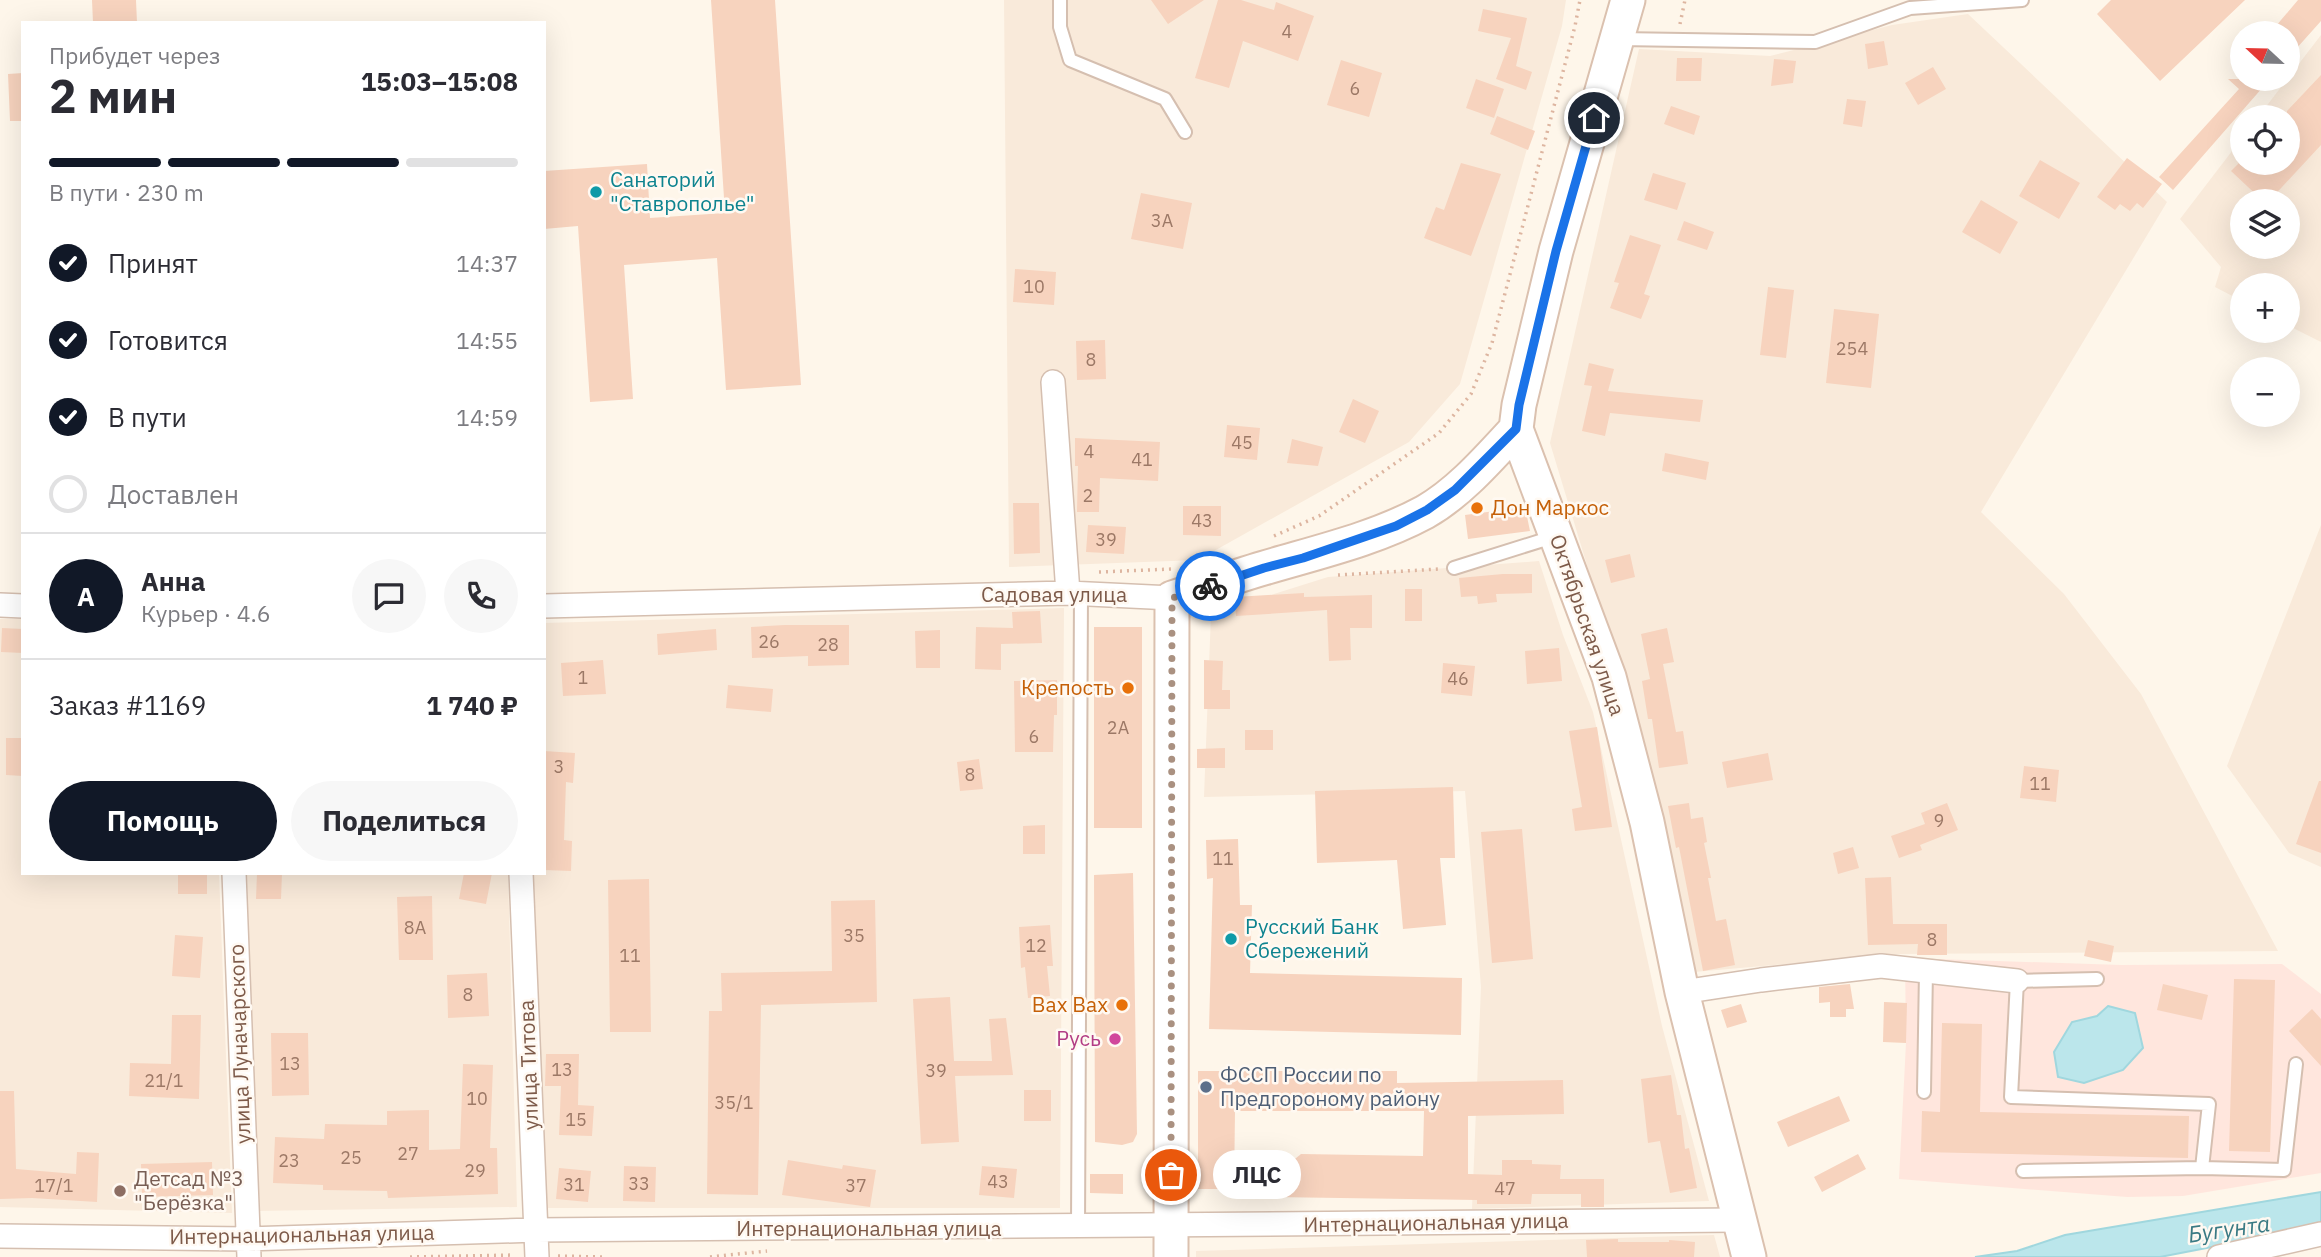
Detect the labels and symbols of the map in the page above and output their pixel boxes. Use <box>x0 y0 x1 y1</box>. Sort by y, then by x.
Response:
house number: 4 <box>1282 20 1293 43</box>
north arrow <box>2230 21 2300 91</box>
house number: 6 <box>1350 77 1360 100</box>
pin <box>1564 88 1624 148</box>
place label: Санаторий "Ставрополье" <box>610 165 755 217</box>
marker: Санаторий "Ставрополье" <box>588 184 604 200</box>
house number: 3А <box>1151 209 1174 232</box>
house number: 10 <box>1023 275 1045 298</box>
house number: 254 <box>1836 337 1868 360</box>
house number: 8 <box>1086 348 1096 371</box>
house number: 45 <box>1231 431 1253 454</box>
house number: 4 <box>1084 440 1095 463</box>
house number: 41 <box>1131 448 1153 471</box>
house number: 2 <box>1083 484 1093 507</box>
place label: Дон Маркос <box>1491 493 1609 521</box>
marker: Дон Маркос <box>1469 500 1485 516</box>
house number: 43 <box>1191 509 1213 532</box>
house number: 39 <box>1095 528 1117 551</box>
street label: Октябрьская улица <box>1544 530 1632 719</box>
courier <box>1175 551 1245 621</box>
street label: Садовая улица <box>981 580 1127 608</box>
house number: 26 <box>758 630 780 653</box>
house number: 28 <box>817 633 839 656</box>
house number: 1 <box>578 666 588 689</box>
house number: 46 <box>1447 667 1469 690</box>
place label: Крепость <box>1021 673 1114 701</box>
marker: Крепость <box>1120 680 1136 696</box>
house number: 2А <box>1107 716 1130 739</box>
house number: 6 <box>1029 725 1039 748</box>
house number: 3 <box>554 755 564 778</box>
house number: 8 <box>965 763 975 786</box>
house number: 11 <box>2029 772 2051 795</box>
house number: 9 <box>1934 809 1944 832</box>
house number: 11 <box>1212 847 1234 870</box>
place label: Русский Банк Сбережений <box>1245 912 1379 964</box>
house number: 8А <box>404 916 427 939</box>
house number: 35 <box>843 924 865 947</box>
house number: 8 <box>1927 928 1937 951</box>
marker: Русский Банк Сбережений <box>1223 931 1239 947</box>
house number: 12 <box>1025 934 1047 957</box>
street label: улица Луначарского <box>222 944 256 1144</box>
house number: 11 <box>619 944 641 967</box>
house number: 8 <box>463 983 473 1006</box>
place label: Вах Вах <box>1032 990 1108 1018</box>
marker: Вах Вах <box>1114 997 1130 1013</box>
street label: улица Титова <box>512 999 544 1131</box>
place label: Русь <box>1056 1024 1101 1052</box>
marker: Русь <box>1107 1031 1123 1047</box>
house number: 13 <box>279 1052 301 1075</box>
house number: 13 <box>551 1058 573 1081</box>
house number: 39 <box>925 1059 947 1082</box>
place label: ФССП России по Предгороному району <box>1220 1060 1440 1112</box>
house number: 21/1 <box>144 1069 184 1092</box>
marker: ФССП России по Предгороному району <box>1198 1079 1214 1095</box>
house number: 10 <box>466 1087 488 1110</box>
house number: 35/1 <box>714 1091 754 1114</box>
house number: 15 <box>565 1108 587 1131</box>
house number: 27 <box>397 1142 419 1165</box>
pin <box>1141 1145 1201 1205</box>
house number: 25 <box>340 1146 362 1169</box>
house number: 23 <box>278 1149 300 1172</box>
callout: ЛЦС <box>1213 1150 1300 1200</box>
house number: 29 <box>464 1159 486 1182</box>
place label: Детсад №3 "Берёзка" <box>134 1164 244 1216</box>
house number: 43 <box>987 1170 1009 1193</box>
house number: 33 <box>628 1172 650 1195</box>
house number: 31 <box>563 1173 585 1196</box>
house number: 17/1 <box>34 1174 74 1197</box>
house number: 37 <box>845 1174 867 1197</box>
house number: 47 <box>1494 1177 1516 1200</box>
marker: Детсад №3 "Берёзка" <box>112 1183 128 1199</box>
street label: Интернациональная улица <box>1303 1206 1569 1238</box>
water label: Бугунта <box>2186 1207 2272 1249</box>
street label: Интернациональная улица <box>736 1214 1002 1242</box>
street label: Интернациональная улица <box>169 1218 435 1250</box>

